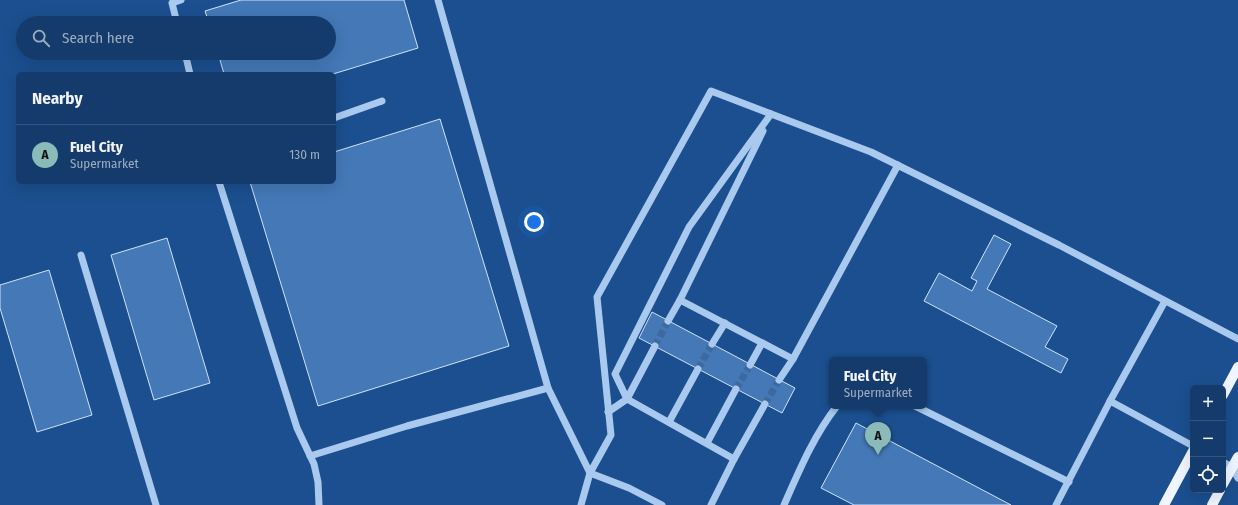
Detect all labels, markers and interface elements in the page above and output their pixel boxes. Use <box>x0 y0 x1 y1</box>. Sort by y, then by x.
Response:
search box <box>16 16 336 60</box>
icon: search <box>30 27 52 49</box>
text: Search here <box>62 29 134 47</box>
text: Nearby <box>32 88 83 109</box>
text: Fuel City <box>70 138 123 156</box>
text: A <box>41 147 49 162</box>
text: 130 m <box>289 147 320 162</box>
text: Supermarket <box>70 156 139 171</box>
your location <box>524 212 544 232</box>
popup <box>829 357 927 409</box>
text: Fuel City <box>844 367 896 385</box>
text: Supermarket <box>844 385 912 400</box>
map controls <box>1190 385 1226 493</box>
button: + <box>1190 385 1226 421</box>
button: − <box>1190 421 1226 457</box>
pin: A <box>865 422 891 455</box>
button: locate <box>1190 457 1226 493</box>

